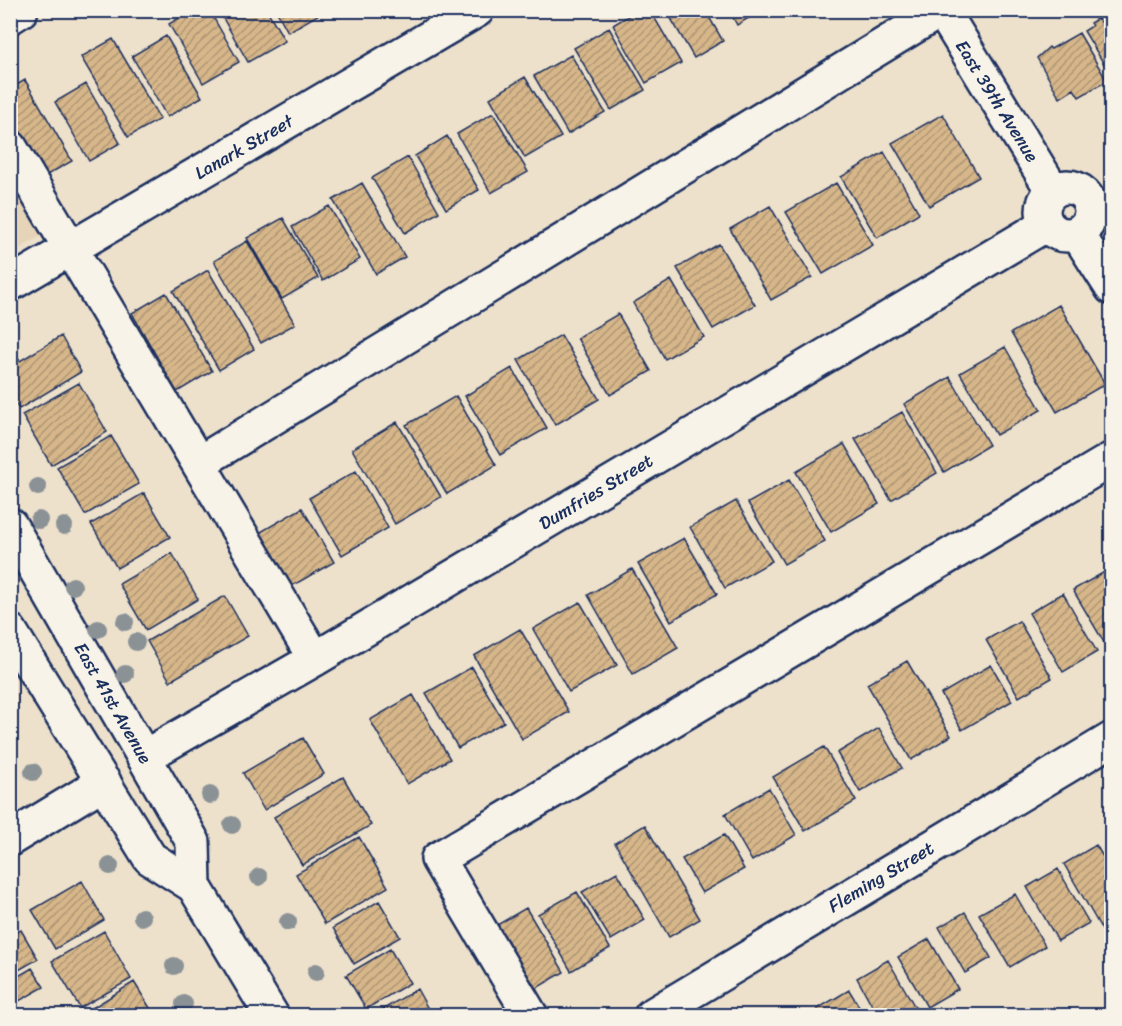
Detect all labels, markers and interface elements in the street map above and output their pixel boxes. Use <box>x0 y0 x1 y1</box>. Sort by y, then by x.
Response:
street label: East 39th Avenue <box>946 33 1048 169</box>
street label: Lanark Street <box>188 105 300 188</box>
street label: Dumfries Street <box>532 445 660 539</box>
street label: East 41st Avenue <box>65 636 161 770</box>
street label: Fleming Street <box>822 832 941 921</box>

